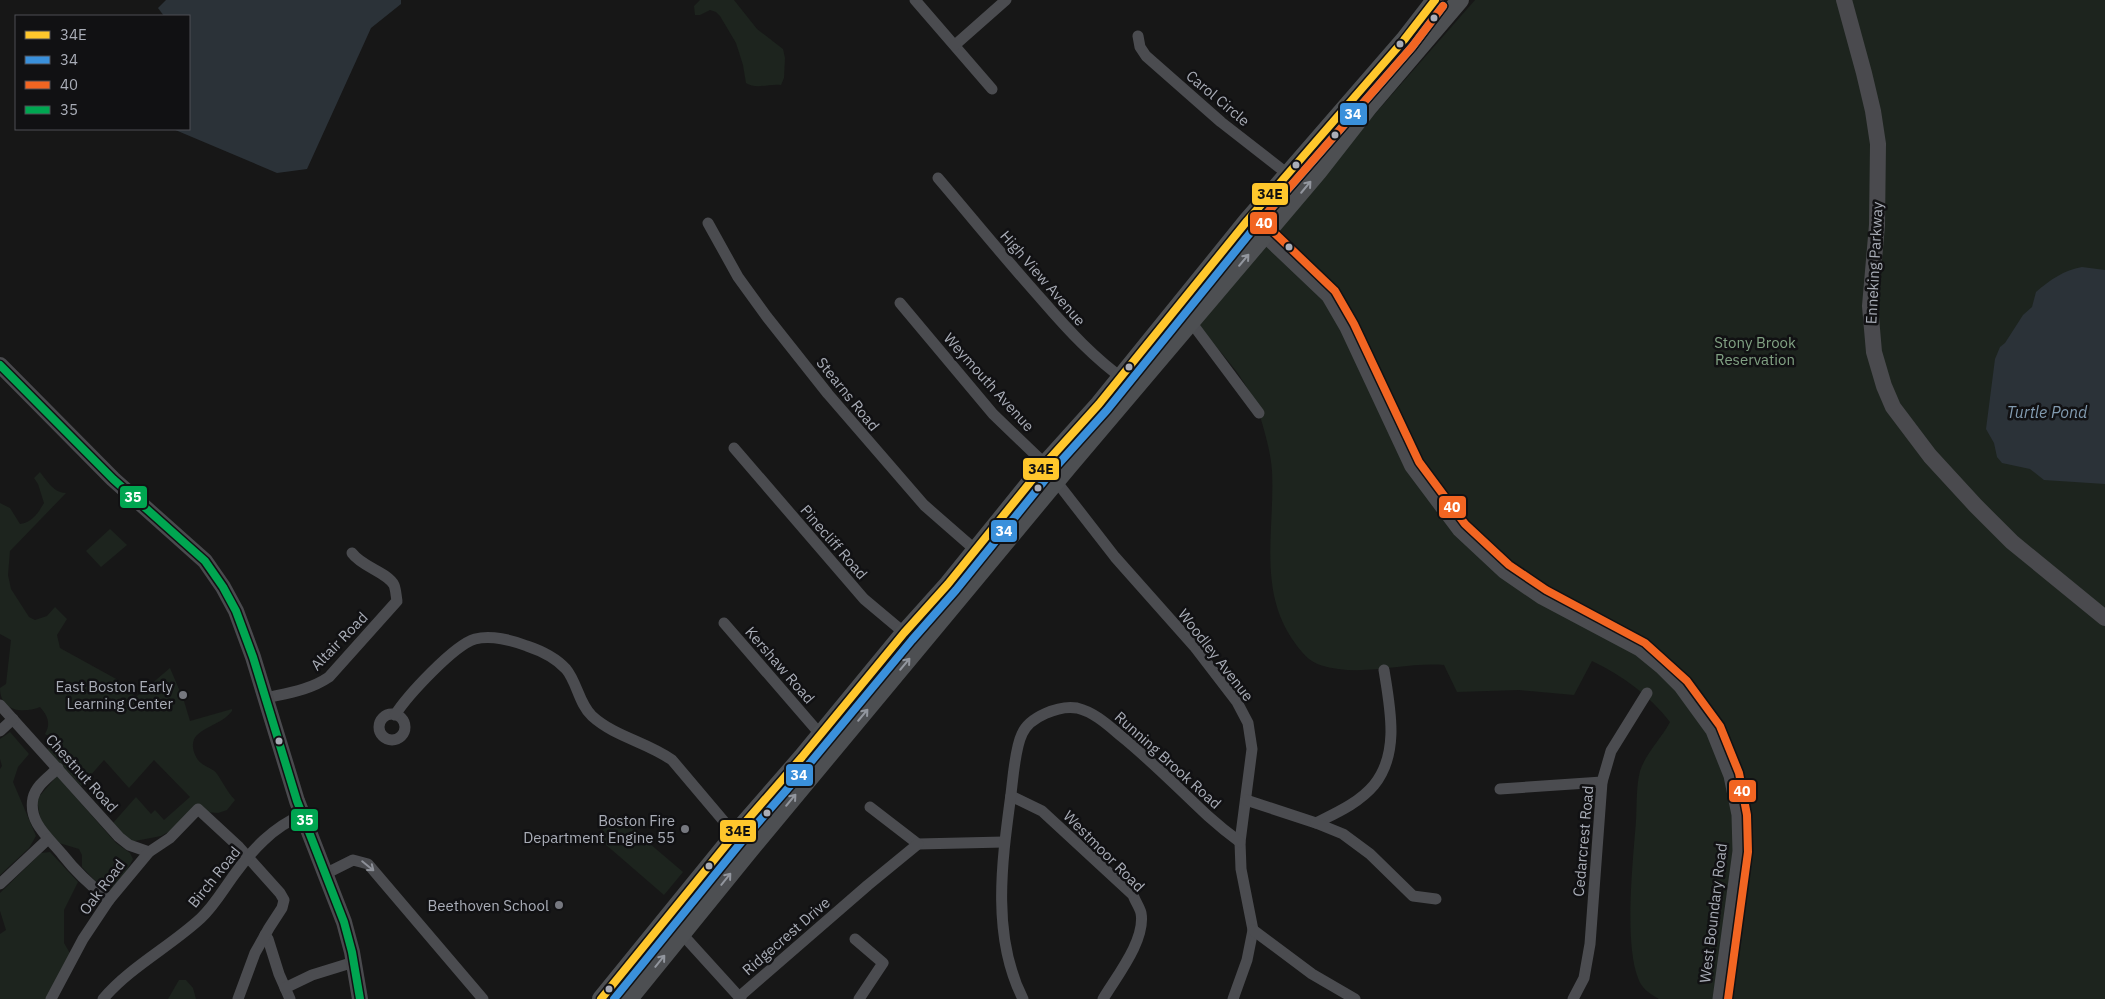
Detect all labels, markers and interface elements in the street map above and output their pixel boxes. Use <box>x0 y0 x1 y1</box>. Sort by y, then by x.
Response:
unlabelled marker <box>1429 13 1439 23</box>
legend <box>15 15 190 130</box>
text: 34E <box>60 25 87 44</box>
unlabelled marker <box>1395 39 1405 49</box>
text: 34 <box>60 50 78 69</box>
street label: Carol Circle <box>1182 66 1254 130</box>
text: 40 <box>60 75 78 94</box>
text: 35 <box>60 100 78 119</box>
line badge: 34 <box>1339 102 1368 126</box>
text: 34 <box>1345 105 1361 123</box>
unlabelled marker <box>1330 130 1340 140</box>
unlabelled marker <box>1291 160 1301 170</box>
one-way arrow <box>1300 180 1312 193</box>
line badge: 34E <box>1251 182 1289 206</box>
text: 34E <box>1257 185 1283 203</box>
street label: Enneking Parkway <box>1861 201 1887 325</box>
line badge: 40 <box>1249 211 1278 235</box>
text: 40 <box>1256 214 1272 232</box>
street label: High View Avenue <box>996 226 1090 330</box>
unlabelled marker <box>1284 242 1294 252</box>
one-way arrow <box>1238 253 1249 266</box>
street label: Weymouth Avenue <box>940 329 1038 435</box>
park label: Stony Brook Reservation <box>1714 333 1796 369</box>
street label: Stearns Road <box>812 353 884 435</box>
unlabelled marker <box>1124 362 1134 372</box>
water label: Turtle Pond <box>2007 402 2088 422</box>
line badge: 34E <box>1022 457 1060 481</box>
text: 34E <box>1028 460 1054 478</box>
unlabelled marker <box>1033 483 1043 493</box>
line badge: 35 <box>119 485 148 509</box>
text: 35 <box>125 488 141 506</box>
line badge: 40 <box>1438 495 1467 519</box>
text: 40 <box>1444 498 1460 516</box>
street label: Pinecliff Road <box>796 501 872 583</box>
line badge: 34 <box>990 519 1018 543</box>
text: 34 <box>996 522 1012 540</box>
street label: Woodley Avenue <box>1174 605 1258 705</box>
street label: Altair Road <box>306 608 372 674</box>
street label: Kershaw Road <box>741 622 819 708</box>
one-way arrow <box>900 658 911 671</box>
place label: East Boston Early Learning Center <box>56 677 174 713</box>
marker: East Boston Early Learning Center <box>177 689 189 701</box>
street label: Running Brook Road <box>1111 707 1225 813</box>
one-way arrow <box>857 708 868 721</box>
street label: Chestnut Road <box>42 730 122 816</box>
unlabelled marker <box>274 736 284 746</box>
line badge: 34 <box>785 763 814 787</box>
text: 34 <box>791 766 807 784</box>
line badge: 40 <box>1728 779 1757 803</box>
text: 40 <box>1734 782 1750 800</box>
street label: Cedarcrest Road <box>1569 785 1597 897</box>
one-way arrow <box>786 793 797 806</box>
street label: Westmoor Road <box>1059 806 1149 896</box>
line badge: 35 <box>290 808 319 832</box>
unlabelled marker <box>762 808 772 818</box>
text: 35 <box>297 811 313 829</box>
place label: Boston Fire Department Engine 55 <box>523 811 675 847</box>
line badge: 34E <box>719 819 757 843</box>
text: 34E <box>725 822 751 840</box>
marker: Boston Fire Department Engine 55 <box>679 823 691 835</box>
street label: West Boundary Road <box>1695 842 1731 984</box>
street label: Birch Road <box>184 843 244 911</box>
street label: Oak Road <box>75 856 129 918</box>
one-way arrow <box>362 861 375 872</box>
unlabelled marker <box>704 861 714 871</box>
one-way arrow <box>721 873 732 886</box>
street label: Ridgecrest Drive <box>738 893 834 979</box>
place label: Beethoven School <box>427 896 549 915</box>
marker: Beethoven School <box>553 899 565 911</box>
one-way arrow <box>655 955 666 968</box>
unlabelled marker <box>604 984 614 994</box>

